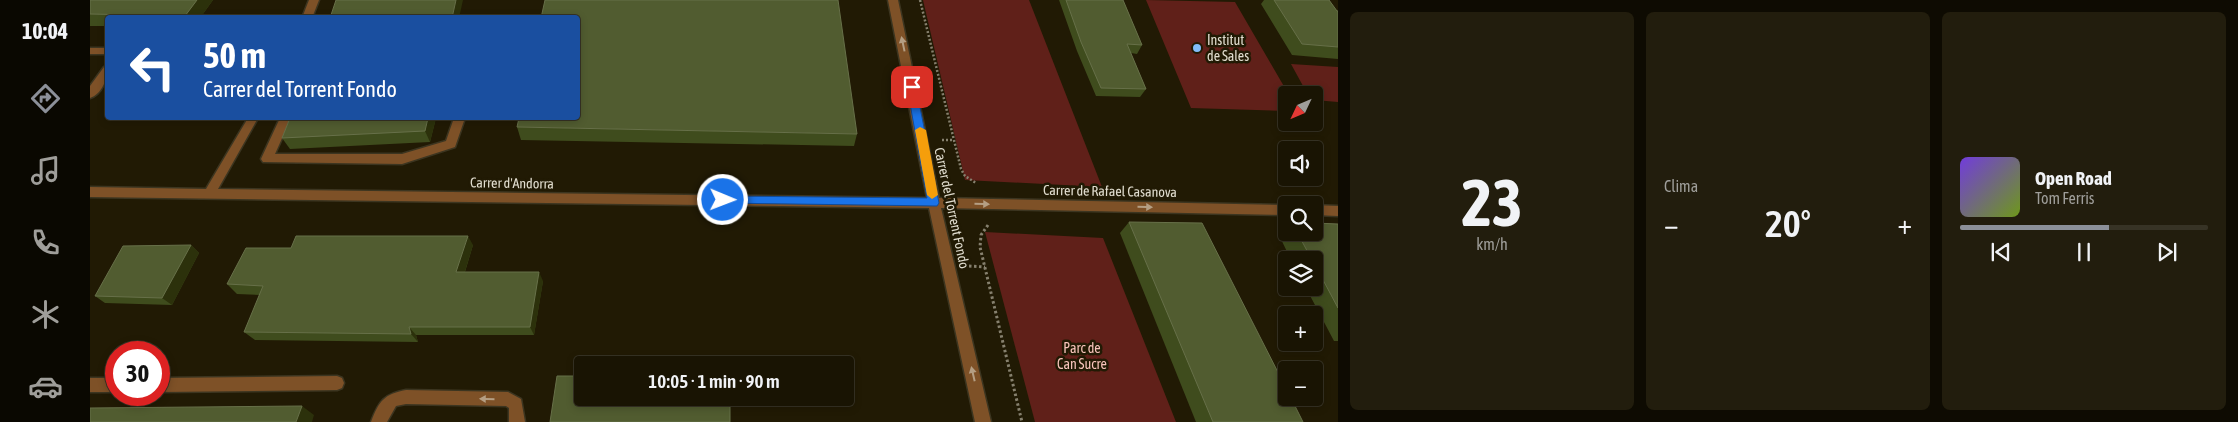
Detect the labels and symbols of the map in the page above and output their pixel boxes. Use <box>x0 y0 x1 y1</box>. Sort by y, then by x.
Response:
place label: Institut de Sales <box>1207 32 1249 64</box>
one-way arrow <box>898 36 906 52</box>
marker: Institut de Sales <box>1191 42 1203 54</box>
pin <box>891 66 933 108</box>
north arrow <box>1278 86 1322 131</box>
street label: Carrer del Torrent Fondo <box>931 146 973 270</box>
position arrow <box>696 173 748 225</box>
street label: Carrer d'Andorra <box>470 174 554 192</box>
street label: Carrer de Rafael Casanova <box>1043 182 1177 200</box>
one-way arrow <box>975 200 991 208</box>
one-way arrow <box>1137 203 1153 211</box>
park label: Parc de Can Sucre <box>1057 340 1107 372</box>
speed limit sign: 30 <box>105 341 170 406</box>
one-way arrow <box>969 367 977 382</box>
one-way arrow <box>479 395 495 403</box>

